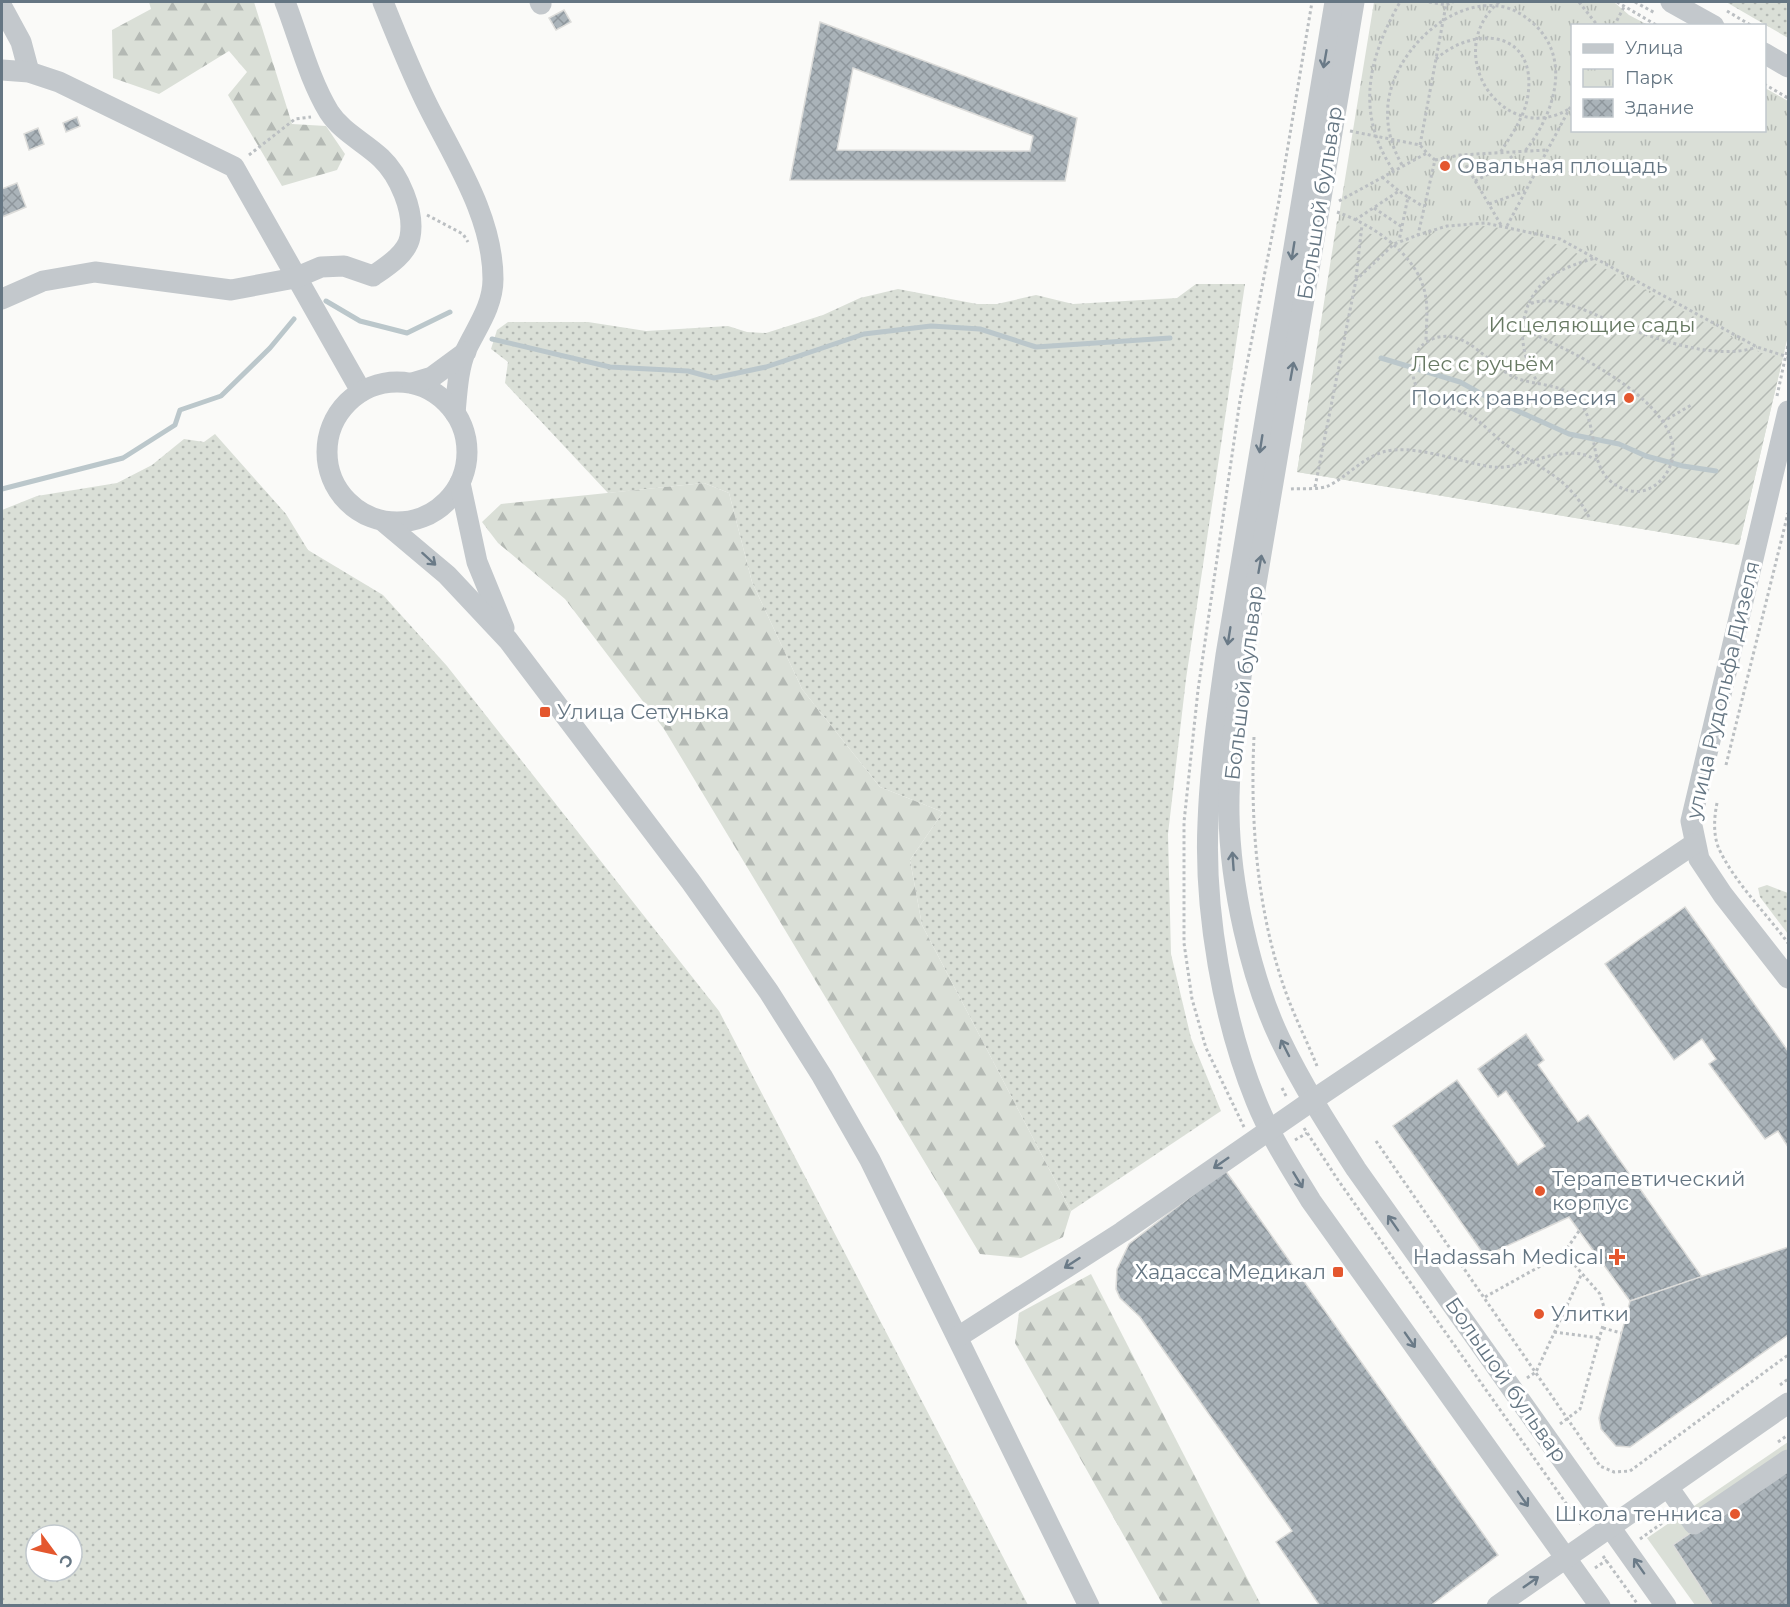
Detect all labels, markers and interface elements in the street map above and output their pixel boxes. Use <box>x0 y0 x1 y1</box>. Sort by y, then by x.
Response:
legend <box>1571 24 1766 132</box>
text: Улица <box>1625 37 1683 59</box>
one-way arrow <box>1319 49 1330 69</box>
text: Парк <box>1625 67 1674 89</box>
text: Здание <box>1625 97 1694 119</box>
street label: Большой бульвар <box>1292 104 1347 302</box>
place label: Овальная площадь <box>1457 153 1668 178</box>
marker: Овальная площадь <box>1438 159 1452 173</box>
one-way arrow <box>1287 241 1298 261</box>
park label: Исцеляющие сады <box>1488 312 1696 337</box>
park label: Лес с ручьём <box>1411 351 1555 376</box>
one-way arrow <box>1287 362 1298 382</box>
place label: Поиск равновесия <box>1411 385 1617 410</box>
marker: Поиск равновесия <box>1622 391 1636 405</box>
one-way arrow <box>1255 433 1266 453</box>
one-way arrow <box>421 552 436 566</box>
one-way arrow <box>1254 554 1265 574</box>
street label: улица Рудольфа Дизеля <box>1680 558 1764 822</box>
street label: Большой бульвар <box>1219 584 1268 782</box>
one-way arrow <box>1223 626 1234 646</box>
place label: Улица Сетунька <box>557 699 729 724</box>
marker: Улица Сетунька <box>538 705 552 719</box>
one-way arrow <box>1227 852 1238 872</box>
one-way arrow <box>1279 1040 1290 1058</box>
one-way arrow <box>1213 1157 1230 1169</box>
place label: Терапевтический корпус <box>1552 1166 1746 1215</box>
one-way arrow <box>1293 1171 1305 1188</box>
marker: Терапевтический корпус <box>1533 1184 1547 1198</box>
one-way arrow <box>1387 1215 1400 1231</box>
place label: Hadassah Medical <box>1413 1244 1604 1269</box>
marker: Hadassah Medical <box>1608 1248 1626 1266</box>
one-way arrow <box>1064 1257 1081 1270</box>
place label: Хадасса Медикал <box>1135 1259 1326 1284</box>
marker: Хадасса Медикал <box>1331 1265 1345 1279</box>
street label: Большой бульвар <box>1440 1292 1573 1467</box>
place label: Улитки <box>1551 1301 1629 1326</box>
marker: Улитки <box>1532 1307 1546 1321</box>
one-way arrow <box>1404 1332 1416 1348</box>
one-way arrow <box>1517 1491 1529 1507</box>
place label: Школа тенниса <box>1555 1501 1723 1526</box>
marker: Школа тенниса <box>1728 1507 1742 1521</box>
north arrow <box>24 1523 84 1583</box>
text: С <box>55 1551 77 1571</box>
one-way arrow <box>1633 1558 1645 1574</box>
one-way arrow <box>1522 1576 1538 1588</box>

